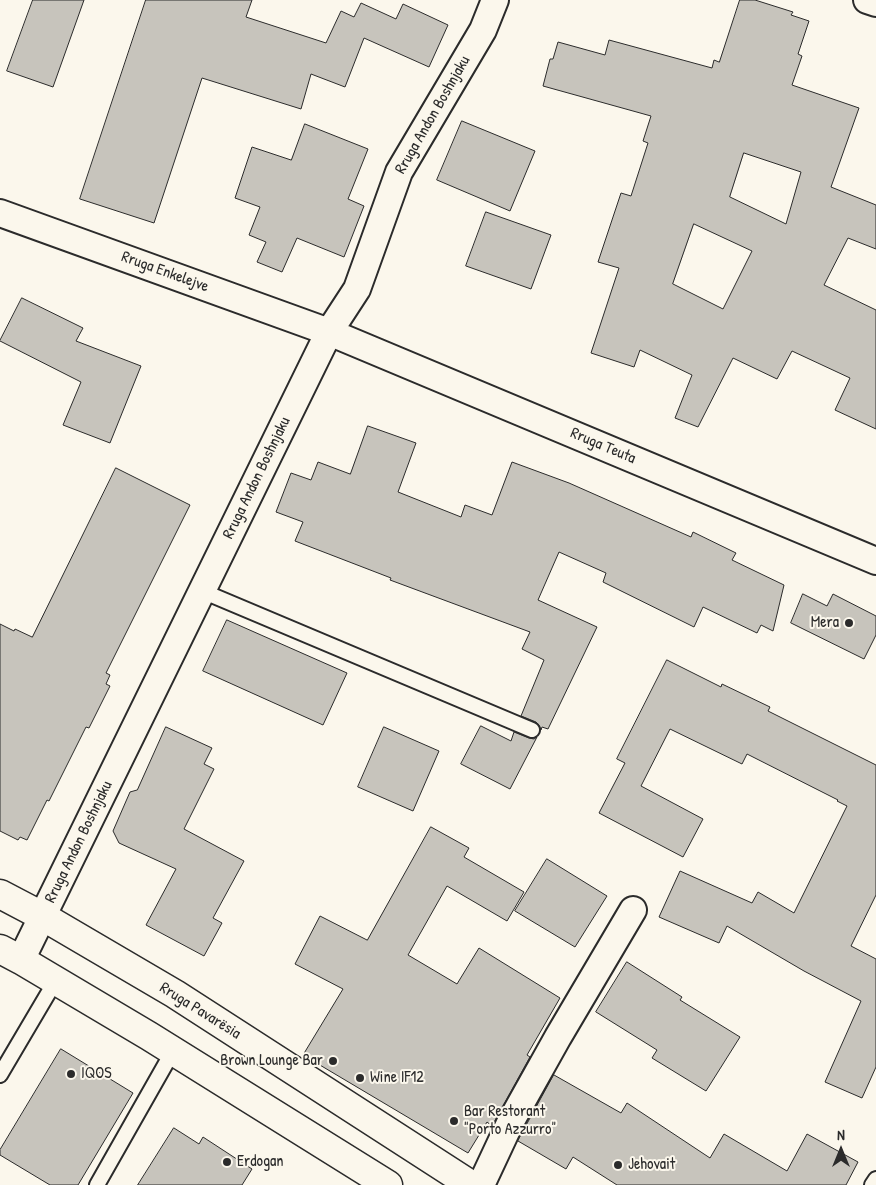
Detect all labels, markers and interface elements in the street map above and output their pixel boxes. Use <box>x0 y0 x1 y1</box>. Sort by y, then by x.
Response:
street label: Rruga Andon Boshnjaku <box>391 52 475 178</box>
street label: Rruga Enkelejve <box>119 247 211 297</box>
street label: Rruga Andon Boshnjaku <box>219 414 295 542</box>
street label: Rruga Teuta <box>568 424 638 468</box>
place label: Mera <box>811 613 839 633</box>
marker: Mera <box>843 617 855 629</box>
street label: Rruga Andon Boshnjaku <box>41 778 117 906</box>
street label: Rruga Pavarësia <box>156 978 244 1044</box>
place label: Brown Lounge Bar <box>220 1051 323 1071</box>
marker: Brown Lounge Bar <box>327 1055 339 1067</box>
place label: IQOS <box>81 1064 111 1084</box>
marker: IQOS <box>65 1068 77 1080</box>
place label: Wine IF12 <box>370 1068 424 1088</box>
marker: Wine IF12 <box>354 1072 366 1084</box>
place label: Bar Restorant "Porto Azzurro" <box>464 1102 556 1140</box>
marker: Bar Restorant "Porto Azzurro" <box>448 1115 460 1127</box>
north arrow <box>816 1125 866 1175</box>
text: N <box>837 1125 845 1144</box>
place label: Erdogan <box>237 1152 284 1172</box>
place label: Jehovait <box>628 1155 675 1175</box>
marker: Erdogan <box>221 1156 233 1168</box>
marker: Jehovait <box>612 1159 624 1171</box>

